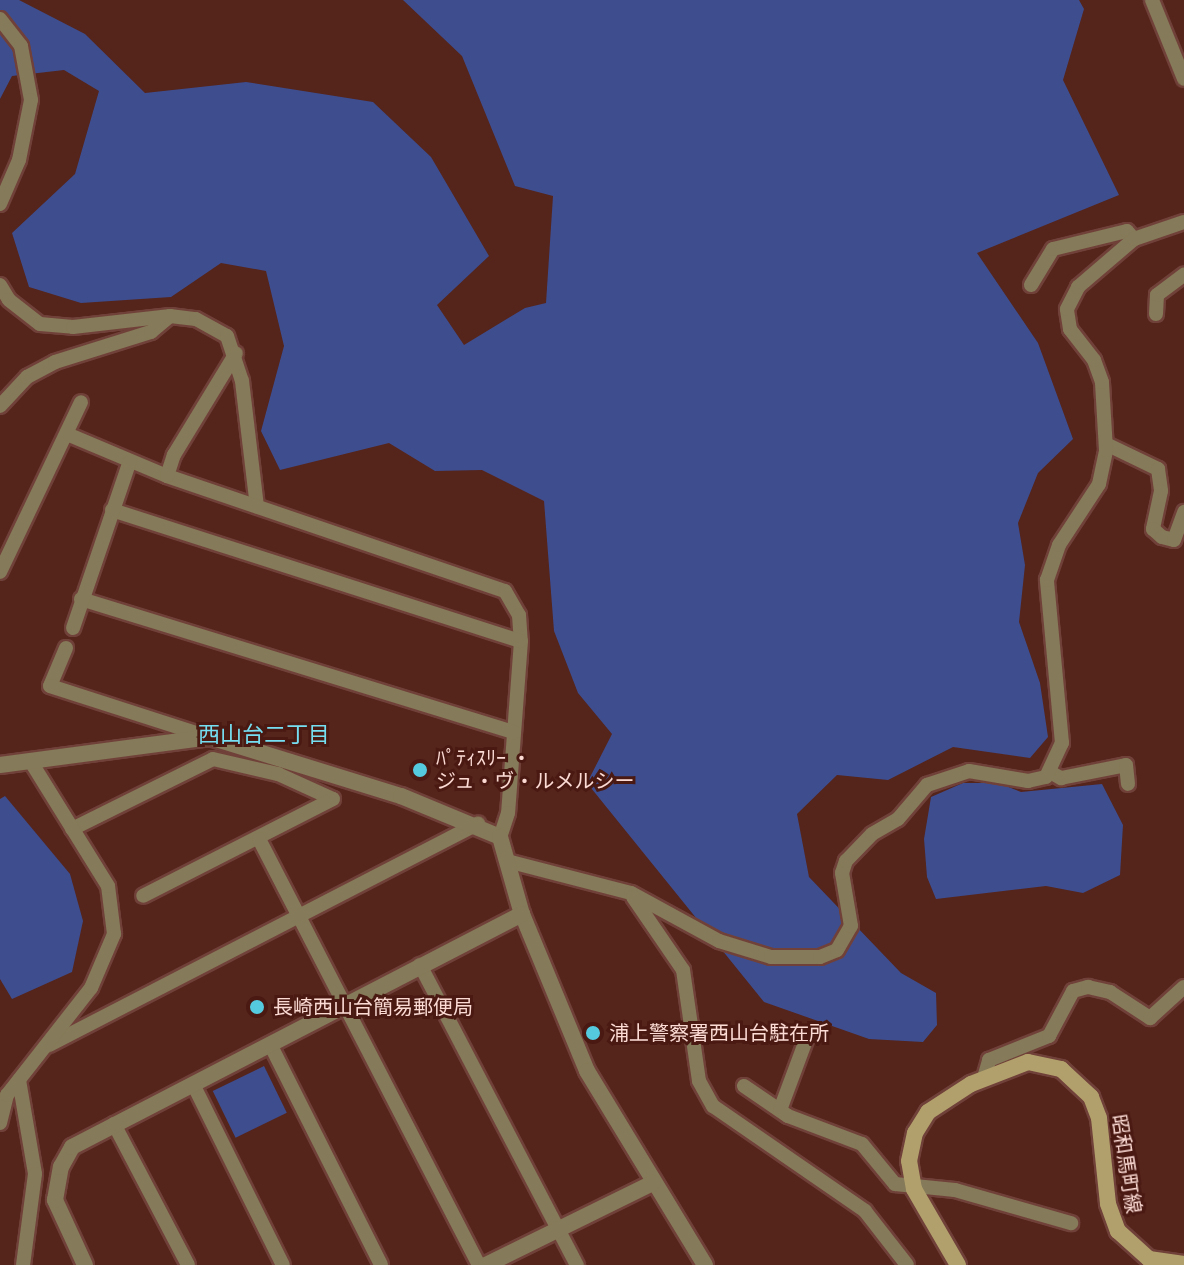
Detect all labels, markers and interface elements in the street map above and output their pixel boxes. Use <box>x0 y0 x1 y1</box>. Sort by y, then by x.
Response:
district label: 西山台二丁目 <box>198 722 330 748</box>
place label: ﾊﾟﾃｨｽﾘｰ ・ ジュ・ヴ・ルメルシー <box>436 746 636 793</box>
marker: ﾊﾟﾃｨｽﾘｰ ・ ジュ・ヴ・ルメルシー <box>411 761 429 779</box>
place label: 長崎西山台簡易郵便局 <box>273 995 473 1019</box>
marker: 長崎西山台簡易郵便局 <box>248 998 266 1016</box>
place label: 浦上警察署西山台駐在所 <box>609 1021 829 1045</box>
marker: 浦上警察署西山台駐在所 <box>584 1024 602 1042</box>
street label: 昭和馬町線 <box>1106 1113 1146 1215</box>

